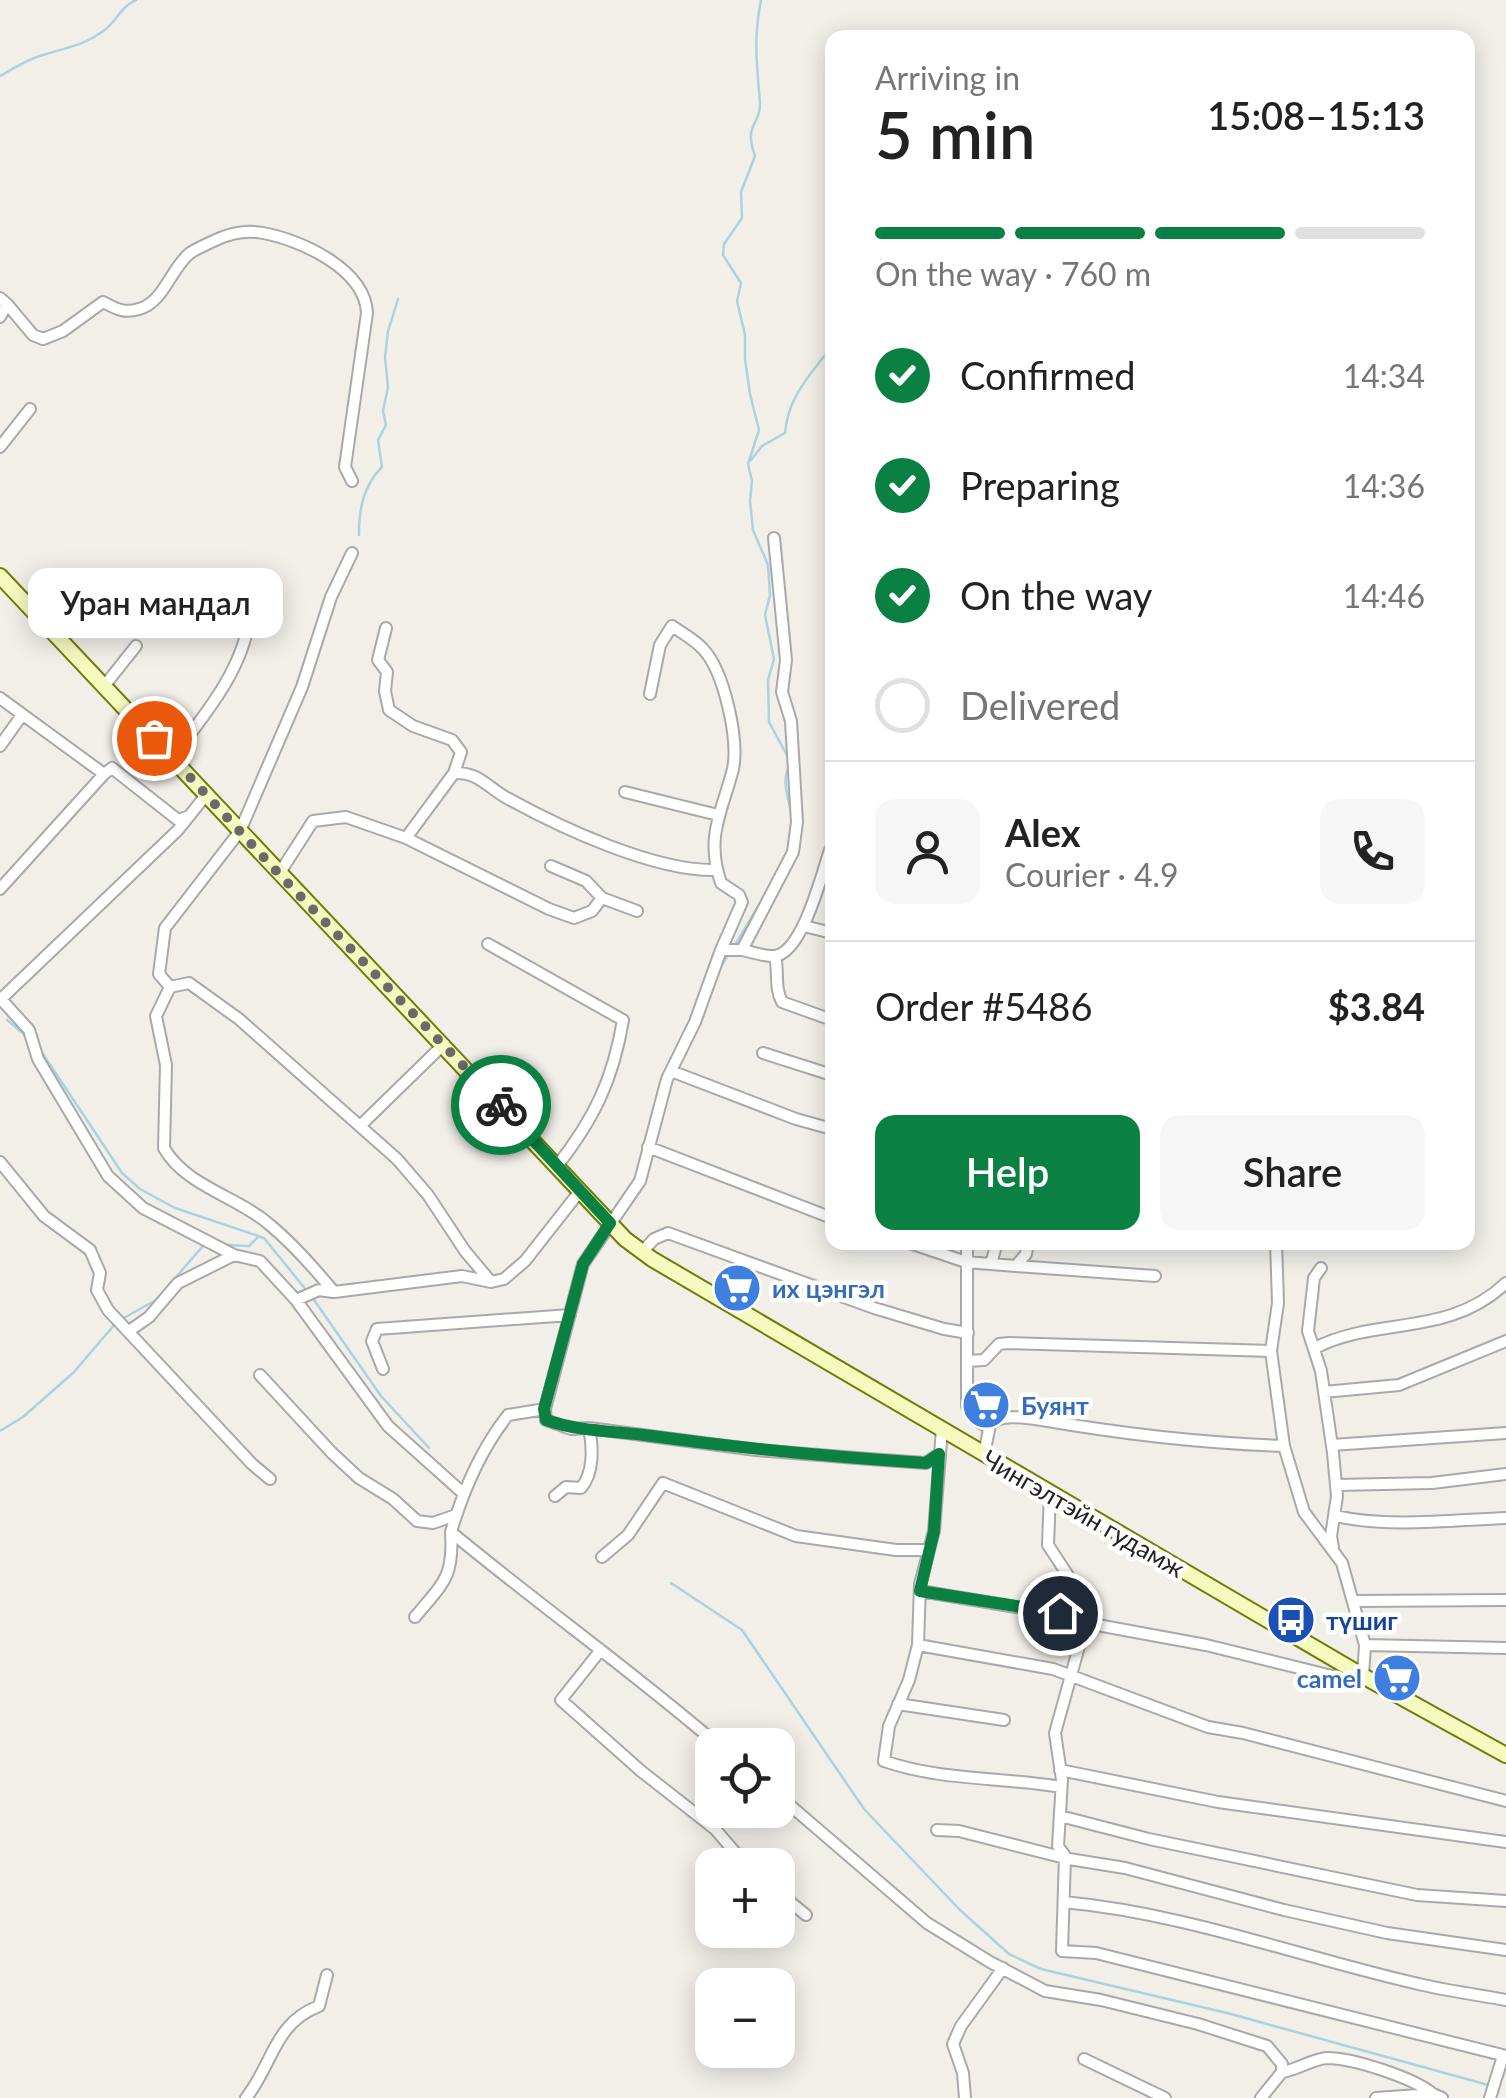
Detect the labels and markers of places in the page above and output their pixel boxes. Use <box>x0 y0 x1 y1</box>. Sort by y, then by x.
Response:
callout: Уран мандал <box>27 568 282 638</box>
pin <box>112 696 197 781</box>
supermarket icon: их цэнгэл <box>711 1262 763 1314</box>
place label: их цэнгэл <box>772 1273 885 1303</box>
supermarket icon: Буянт <box>960 1379 1012 1431</box>
place label: Буянт <box>1021 1390 1089 1420</box>
pin <box>1018 1571 1103 1656</box>
bus stop icon: түшиг <box>1265 1594 1317 1646</box>
place label: түшиг <box>1326 1605 1398 1635</box>
supermarket icon: camel <box>1371 1652 1423 1704</box>
place label: camel <box>1297 1663 1362 1693</box>

